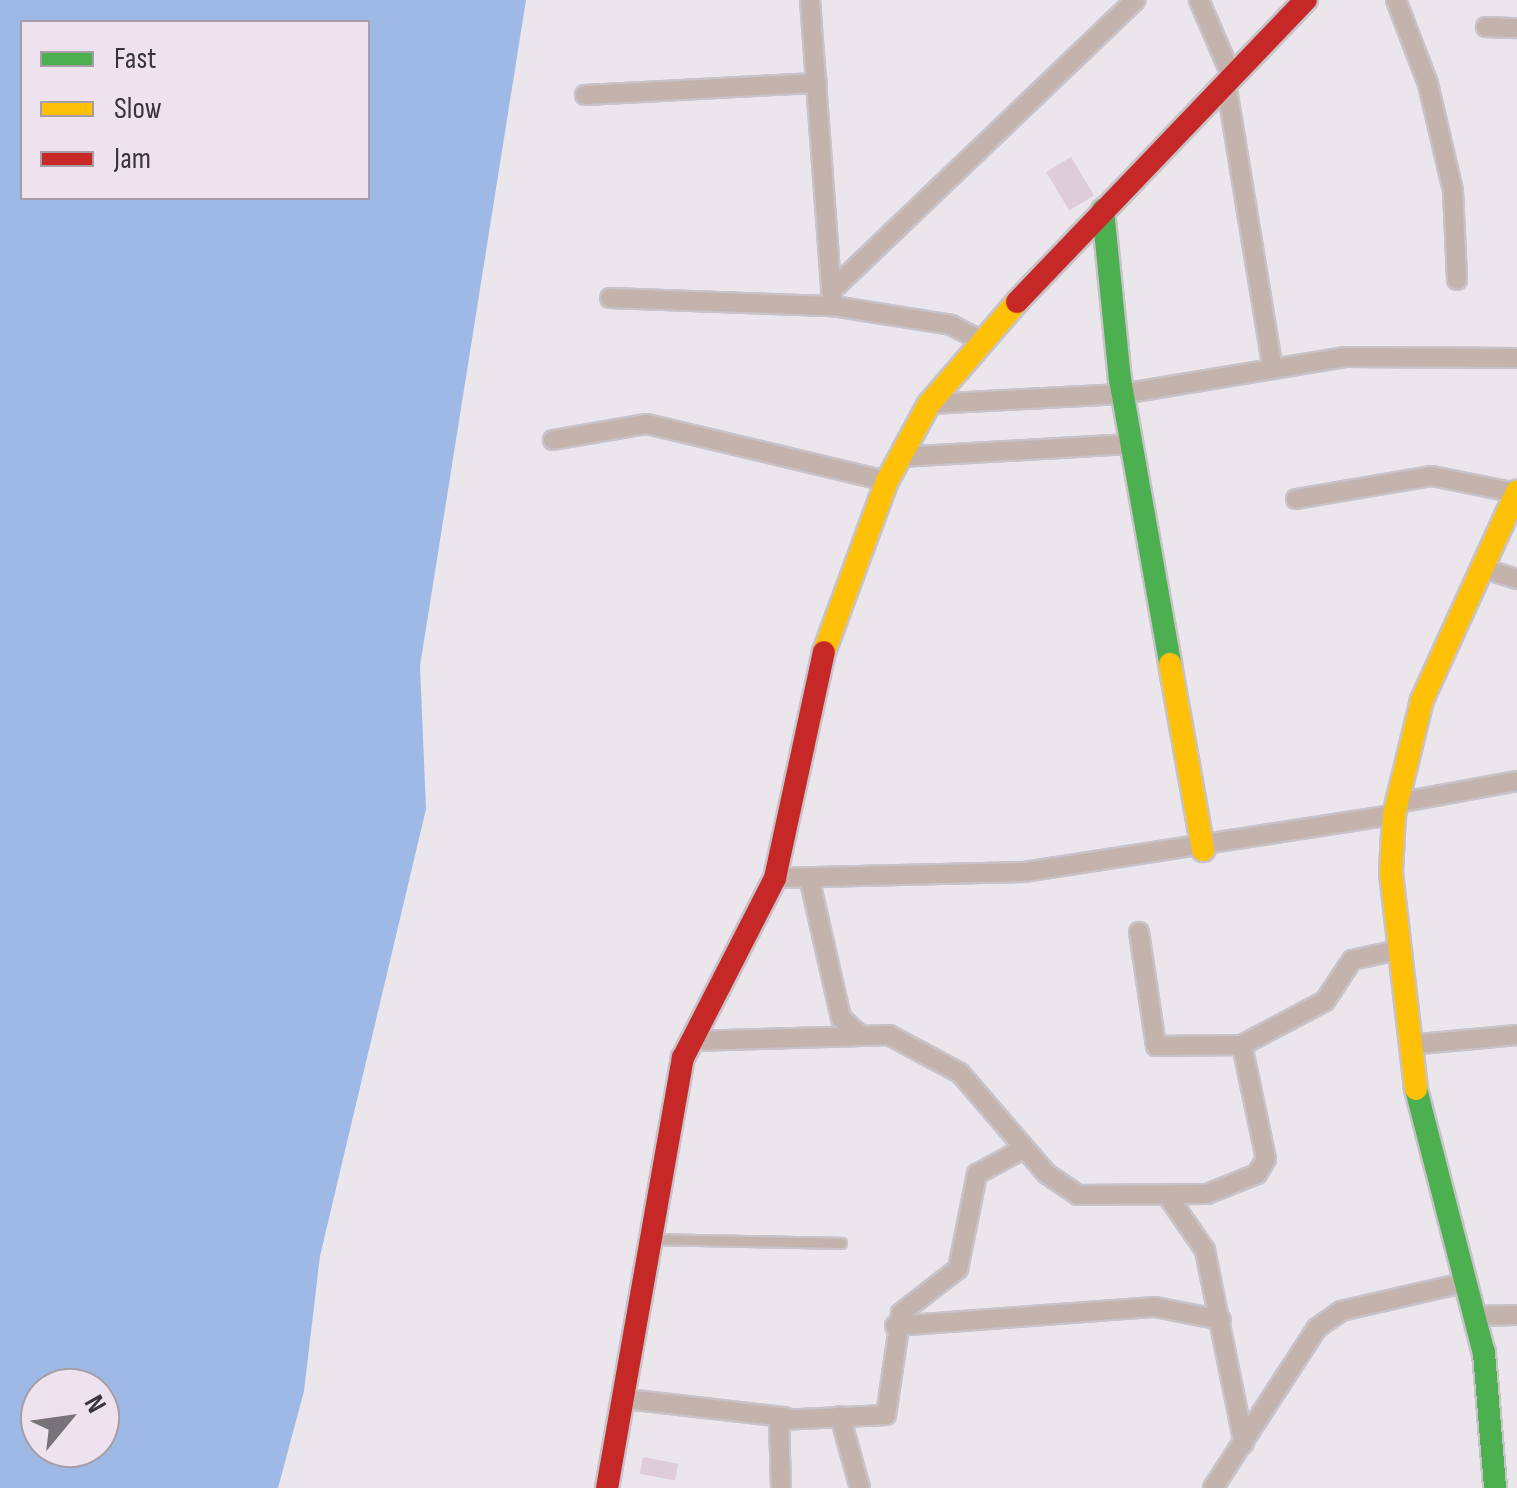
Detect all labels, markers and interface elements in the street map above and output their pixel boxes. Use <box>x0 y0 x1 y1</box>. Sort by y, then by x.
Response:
legend <box>20 20 370 200</box>
text: Fast <box>114 41 156 77</box>
text: Slow <box>114 91 162 127</box>
text: Jam <box>114 141 151 177</box>
north arrow <box>20 1368 120 1468</box>
text: N <box>77 1390 113 1419</box>

